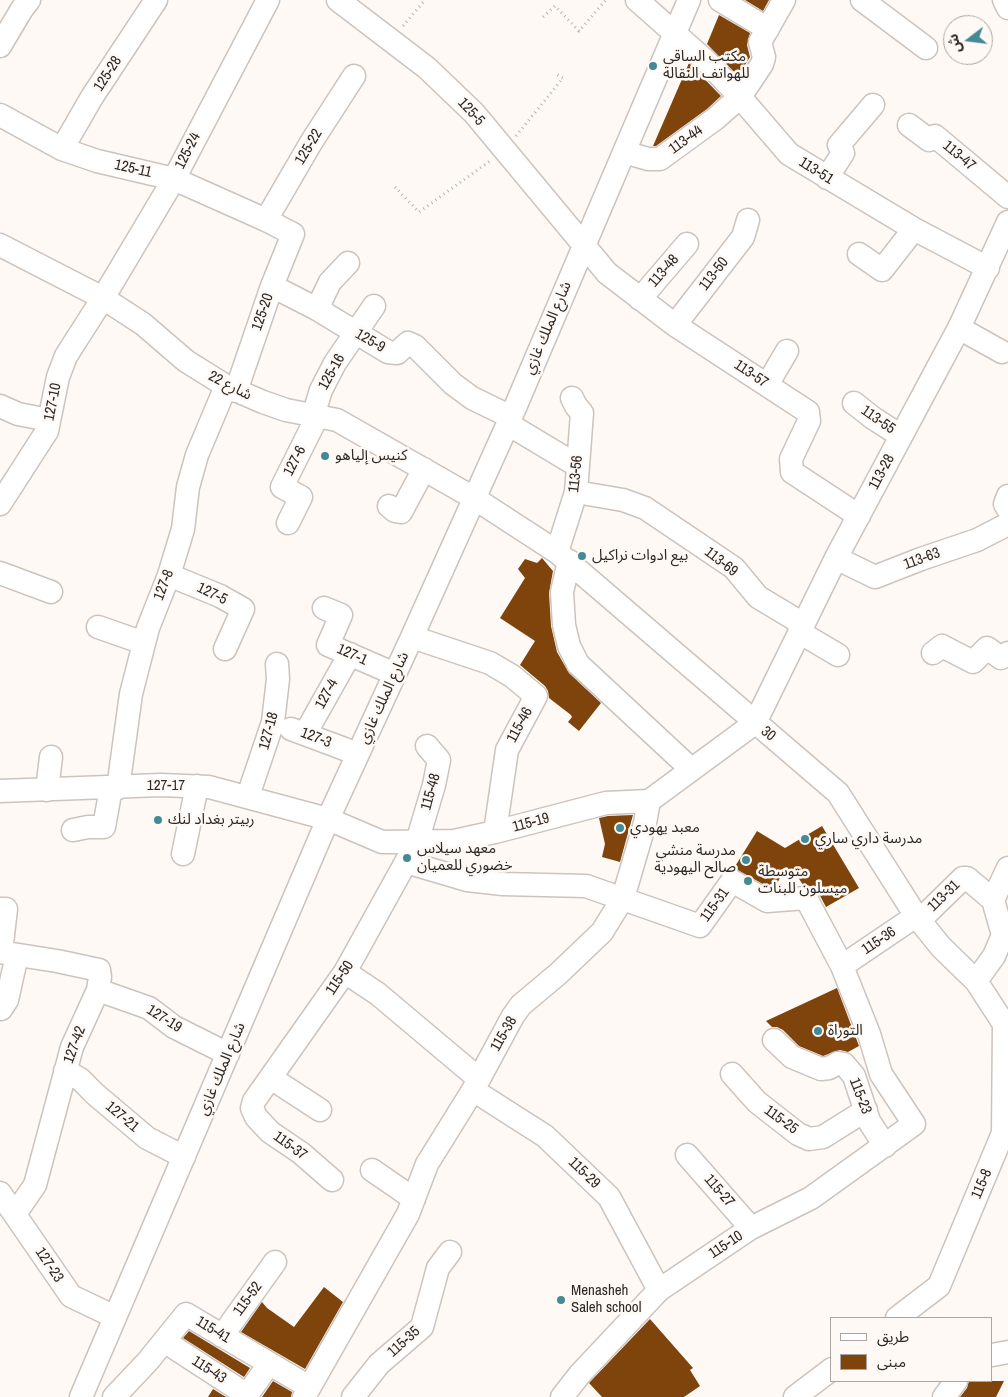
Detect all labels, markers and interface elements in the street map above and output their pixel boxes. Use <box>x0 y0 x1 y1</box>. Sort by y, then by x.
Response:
north arrow <box>943 15 993 65</box>
text: ش <box>943 32 966 55</box>
place label: مكتب الساقي للهواتف النقالة <box>663 48 750 83</box>
street label: 125-28 <box>90 53 126 95</box>
marker: مكتب الساقي للهواتف النقالة <box>647 60 659 72</box>
street label: 125-5 <box>454 94 488 130</box>
street label: 113-44 <box>666 122 706 158</box>
street label: 125-22 <box>291 126 327 168</box>
street label: 125-24 <box>171 130 205 172</box>
street label: 113-47 <box>939 137 979 175</box>
street label: 113-51 <box>795 153 837 189</box>
street label: 125-11 <box>113 156 153 182</box>
street label: 113-48 <box>645 251 683 291</box>
street label: 113-50 <box>695 254 733 294</box>
street label: شارع الملك غازي <box>520 279 576 377</box>
street label: 125-20 <box>248 291 278 333</box>
street label: 125-9 <box>352 325 388 357</box>
street label: 125-16 <box>315 351 349 393</box>
street label: 113-57 <box>730 356 772 392</box>
street label: شارع 22 <box>205 367 255 405</box>
street label: 127-10 <box>41 381 65 423</box>
street label: 113-55 <box>858 402 898 438</box>
street label: 127-6 <box>280 443 310 479</box>
place label: كنيس إلياهو <box>335 447 407 465</box>
marker: كنيس إلياهو <box>319 450 331 462</box>
street label: 113-28 <box>865 451 899 493</box>
street label: 113-56 <box>565 454 587 494</box>
street label: 113-69 <box>701 543 741 581</box>
street label: 113-63 <box>901 544 943 574</box>
place label: بيع ادوات نراكيل <box>592 547 688 565</box>
marker: بيع ادوات نراكيل <box>576 550 588 562</box>
street label: 127-8 <box>150 567 178 603</box>
street label: 127-5 <box>194 579 230 609</box>
street label: 127-1 <box>334 640 370 670</box>
street label: شارع الملك غازي <box>355 649 413 747</box>
street label: 127-4 <box>312 676 342 712</box>
street label: 115-46 <box>503 704 537 746</box>
street label: 127-18 <box>255 710 283 752</box>
street label: 30 <box>757 723 779 745</box>
street label: 127-3 <box>298 724 334 752</box>
street label: 115-48 <box>417 772 445 812</box>
street label: 127-17 <box>147 777 185 795</box>
street label: 115-19 <box>511 809 551 837</box>
place label: ربيتر بغداد لنك <box>168 811 254 829</box>
marker: ربيتر بغداد لنك <box>152 814 164 826</box>
place label: معبد يهودي <box>630 819 700 837</box>
marker: معبد يهودي <box>614 822 626 834</box>
place label: مدرسة داري ساري <box>815 830 922 848</box>
marker: مدرسة داري ساري <box>799 833 811 845</box>
place label: معهد سيلاس خضوري للعميان <box>417 840 513 875</box>
place label: مدرسة منشي صالح اليهودية <box>654 842 736 877</box>
marker: معهد سيلاس خضوري للعميان <box>401 852 413 864</box>
marker: مدرسة منشي صالح اليهودية <box>740 854 752 866</box>
place label: متوسطة ميسلون للبنات <box>758 863 847 898</box>
marker: متوسطة ميسلون للبنات <box>742 875 754 887</box>
street label: 113-31 <box>924 877 964 915</box>
street label: 115-31 <box>697 885 733 925</box>
street label: 115-36 <box>858 923 900 959</box>
street label: 115-50 <box>322 957 358 999</box>
street label: 127-19 <box>143 1001 185 1037</box>
street label: 115-38 <box>487 1013 521 1055</box>
street label: شارع الملك غازي <box>194 1020 250 1118</box>
place label: التوراة <box>828 1022 863 1040</box>
street label: 127-42 <box>60 1024 90 1066</box>
marker: التوراة <box>812 1025 824 1037</box>
street label: 115-23 <box>845 1075 875 1117</box>
street label: 127-21 <box>102 1098 142 1136</box>
street label: 115-25 <box>761 1102 801 1138</box>
street label: 115-37 <box>270 1128 310 1164</box>
street label: 115-29 <box>564 1154 604 1192</box>
street label: 115-8 <box>968 1166 996 1202</box>
street label: 115-27 <box>700 1171 738 1211</box>
street label: 115-10 <box>705 1227 747 1263</box>
street label: 127-23 <box>31 1244 67 1286</box>
street label: 115-52 <box>230 1279 266 1319</box>
place label: Menasheh Saleh school <box>571 1282 641 1317</box>
marker: Menasheh Saleh school <box>555 1294 567 1306</box>
street label: 115-41 <box>192 1313 234 1347</box>
legend <box>830 1317 993 1382</box>
street label: 115-35 <box>384 1323 424 1361</box>
text: طريق <box>877 1326 909 1347</box>
text: مبنى <box>877 1351 906 1372</box>
street label: 115-43 <box>188 1352 230 1388</box>

